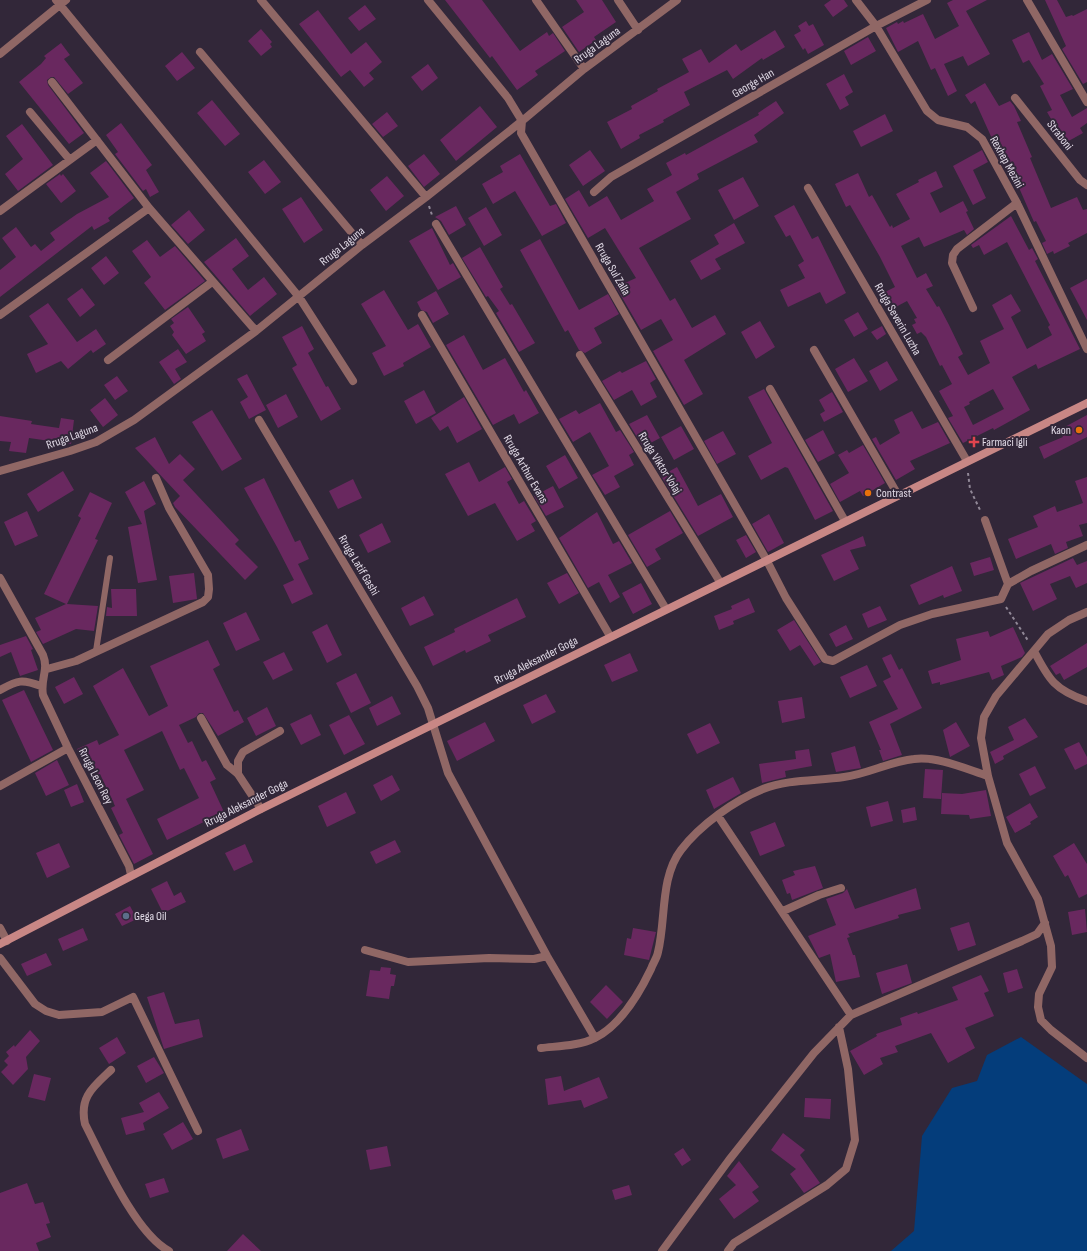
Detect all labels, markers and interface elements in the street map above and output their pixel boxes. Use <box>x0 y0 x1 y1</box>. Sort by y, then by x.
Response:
street label: Rruga Laguna <box>571 23 624 67</box>
street label: George Han <box>729 65 777 101</box>
street label: Straboni <box>1043 117 1076 153</box>
street label: Rexhep Mezini <box>986 134 1027 191</box>
street label: Rruga Laguna <box>317 223 368 269</box>
street label: Rruga Sul Zalla <box>592 240 634 298</box>
street label: Rruga Severin Luzha <box>871 281 924 358</box>
street label: Rruga Laguna <box>44 420 100 453</box>
place label: Kaon <box>1051 423 1071 438</box>
marker: Kaon <box>1074 425 1084 435</box>
street label: Rruga Viktor Volaj <box>635 429 685 497</box>
street label: Rruga Arthur Evans <box>500 432 551 506</box>
place label: Farmaci Igli <box>982 435 1028 450</box>
marker: Farmaci Igli <box>969 437 979 447</box>
place label: Contrast <box>876 486 912 501</box>
marker: Contrast <box>863 488 873 498</box>
street label: Rruga Latif Gashi <box>335 532 382 598</box>
street label: Rruga Aleksander Goga <box>492 633 581 688</box>
street label: Rruga Leon Rey <box>75 746 116 807</box>
street label: Rruga Aleksander Goga <box>202 776 291 831</box>
place label: Gega Oil <box>134 909 166 924</box>
marker: Gega Oil <box>121 911 131 921</box>

